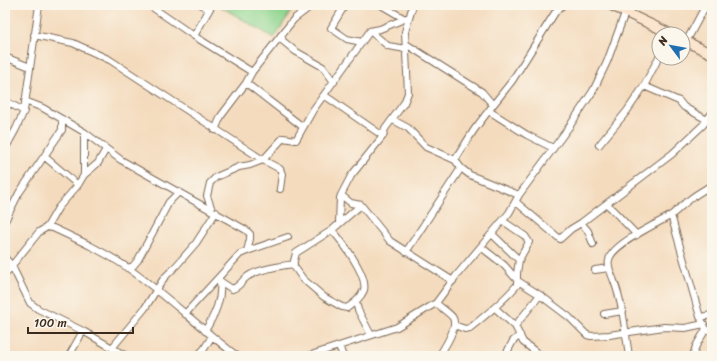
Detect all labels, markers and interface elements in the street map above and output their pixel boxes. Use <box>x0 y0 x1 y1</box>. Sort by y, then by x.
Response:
north arrow <box>651 26 691 66</box>
text: N <box>652 32 673 50</box>
scale bar <box>28 309 133 335</box>
text: 100 m <box>34 312 67 334</box>

